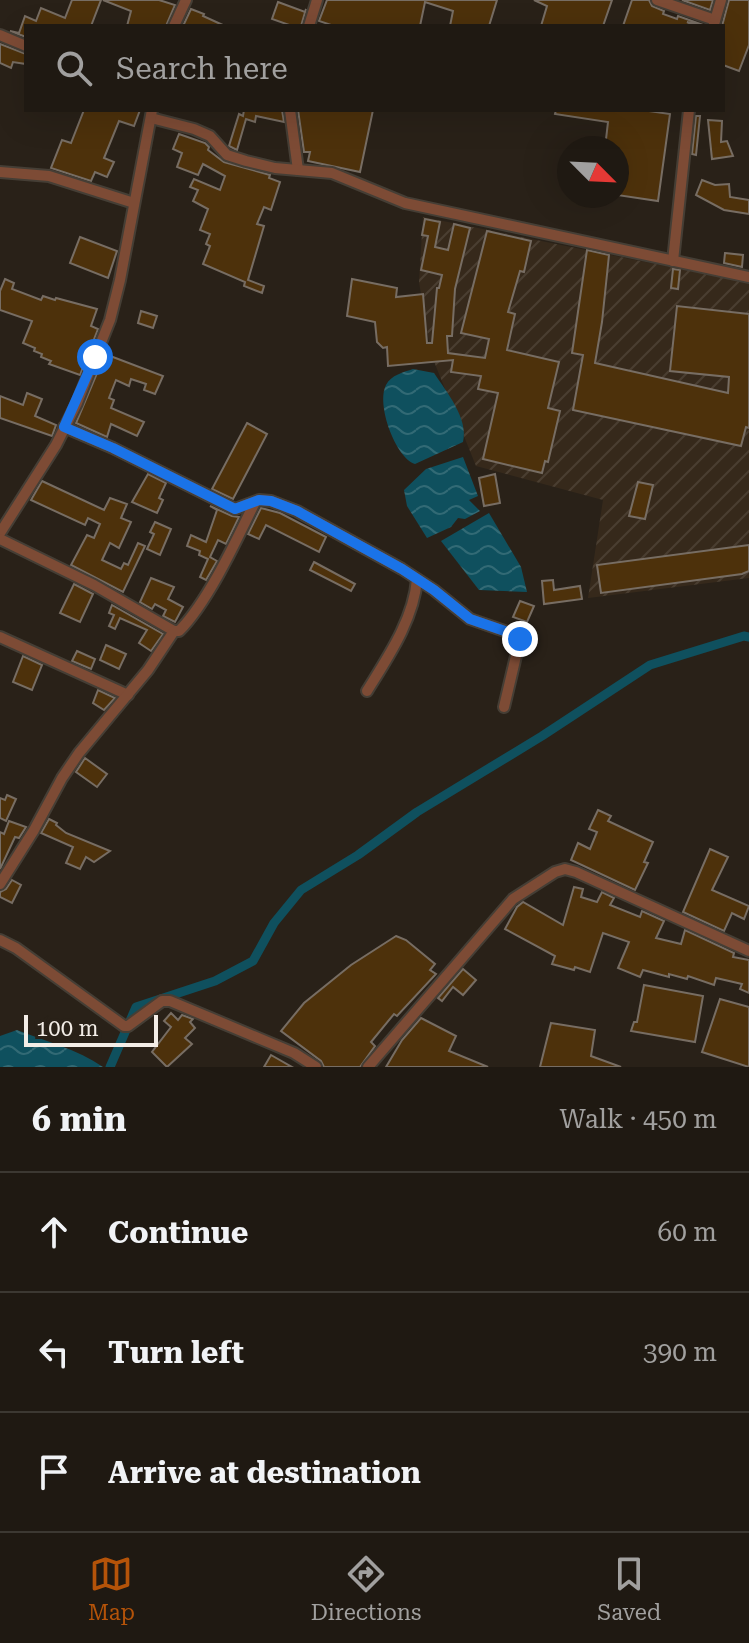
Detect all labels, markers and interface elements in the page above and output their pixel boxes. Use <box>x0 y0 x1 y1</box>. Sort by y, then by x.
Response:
search box <box>24 24 725 112</box>
icon: search <box>52 46 96 90</box>
text: Search here <box>116 51 288 86</box>
north arrow <box>557 136 629 208</box>
route start <box>77 339 113 375</box>
route end <box>502 621 538 657</box>
scale bar <box>24 1011 158 1047</box>
text: 100 m <box>36 1016 99 1041</box>
text: 6 min <box>32 1099 127 1139</box>
text: Walk · 450 m <box>559 1104 717 1134</box>
icon: ahead <box>32 1210 76 1254</box>
text: Continue <box>108 1215 248 1250</box>
text: 60 m <box>658 1217 717 1247</box>
icon: left <box>32 1330 76 1374</box>
text: Turn left <box>108 1335 244 1370</box>
text: 390 m <box>643 1337 717 1367</box>
icon: arrive <box>32 1450 76 1494</box>
text: Arrive at destination <box>108 1455 421 1490</box>
tab: Map <box>88 1552 135 1625</box>
tab: Directions <box>311 1552 422 1625</box>
tab: Saved <box>597 1552 661 1625</box>

